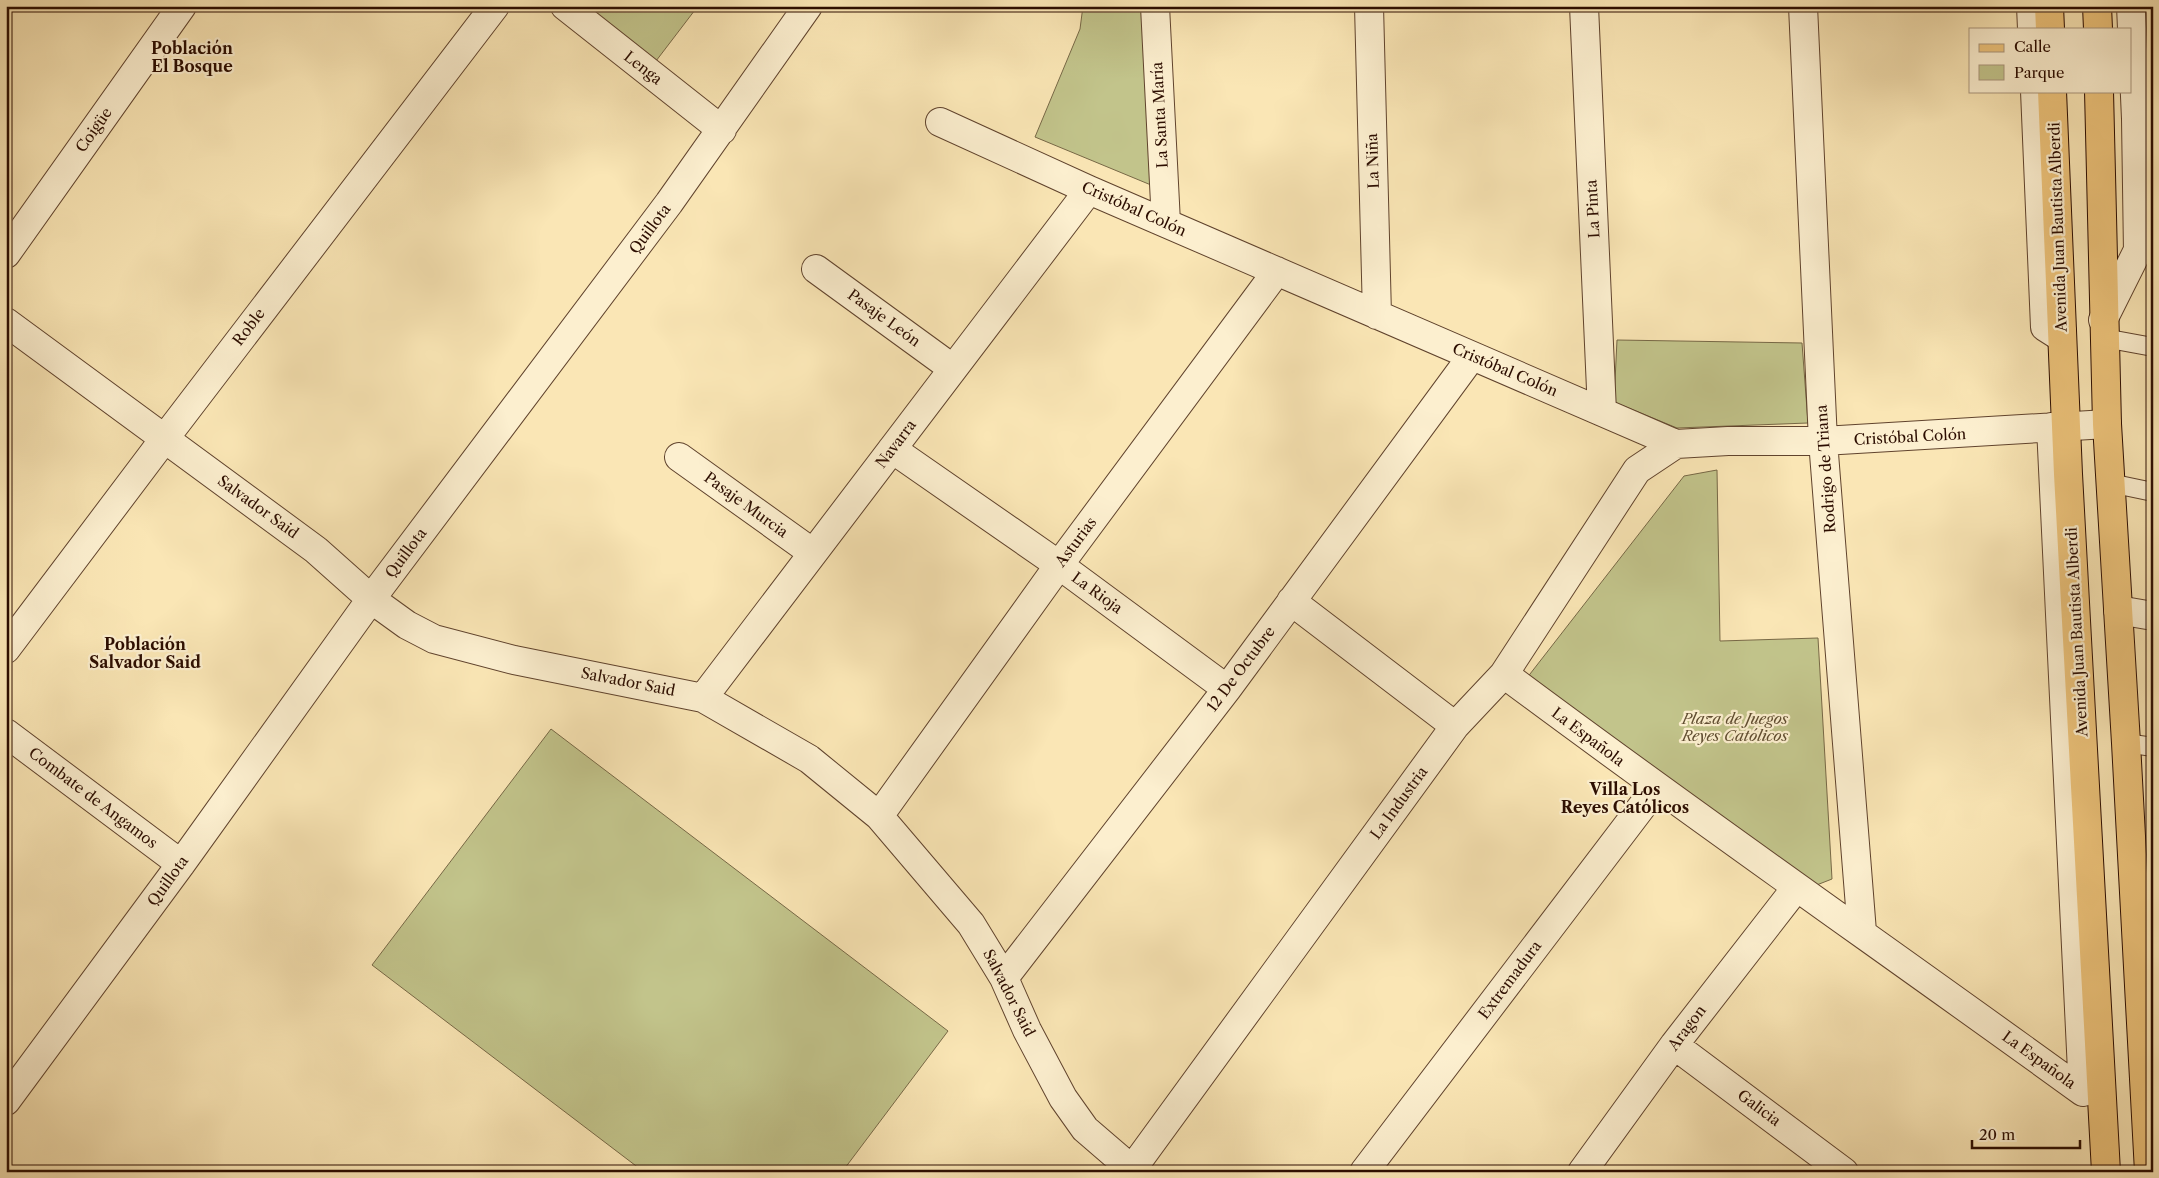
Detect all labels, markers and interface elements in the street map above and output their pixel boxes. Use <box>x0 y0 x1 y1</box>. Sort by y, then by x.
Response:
legend <box>1969 28 2132 92</box>
text: Calle <box>2014 37 2051 56</box>
district label: Población El Bosque <box>151 38 233 76</box>
street label: Lenga <box>620 47 666 89</box>
street label: La Santa María <box>1147 61 1172 169</box>
text: Parque <box>2014 63 2064 82</box>
street label: Coigüe <box>71 104 116 156</box>
street label: Avenida Juan Bautista Alberdi <box>2044 121 2071 333</box>
street label: La Niña <box>1362 133 1383 189</box>
street label: Cristóbal Colón <box>1079 177 1190 240</box>
street label: La Pinta <box>1581 179 1604 239</box>
street label: Quillota <box>625 200 675 257</box>
street label: Pasaje León <box>844 285 925 351</box>
street label: Roble <box>228 304 269 349</box>
street label: Cristóbal Colón <box>1450 339 1561 401</box>
street label: Rodrigo de Triana <box>1812 404 1839 534</box>
street label: Navarra <box>871 416 920 472</box>
street label: Cristóbal Colón <box>1853 424 1967 449</box>
street label: Pasaje Murcia <box>701 468 792 542</box>
street label: Salvador Said <box>214 471 303 542</box>
street label: Asturias <box>1050 513 1100 571</box>
street label: Quillota <box>381 524 431 581</box>
street label: Avenida Juan Bautista Alberdi <box>2061 526 2092 738</box>
street label: La Rioja <box>1068 568 1127 618</box>
street label: 12 De Octubre <box>1202 622 1279 715</box>
district label: Población Salvador Said <box>89 634 201 672</box>
street label: Salvador Said <box>579 663 677 700</box>
street label: La Española <box>1548 703 1629 770</box>
park label: Plaza de Juegos Reyes Católicos <box>1681 709 1788 745</box>
street label: Combate de Angamos <box>25 743 161 852</box>
street label: La Industria <box>1366 762 1431 843</box>
district label: Villa Los Reyes Católicos <box>1561 779 1689 817</box>
street label: Quillota <box>143 852 192 910</box>
street label: Extremadura <box>1474 937 1545 1023</box>
street label: Salvador Said <box>979 946 1040 1040</box>
street label: Aragon <box>1663 1001 1710 1055</box>
street label: La Española <box>1999 1027 2080 1093</box>
street label: Galicia <box>1734 1085 1785 1130</box>
scale bar <box>1972 1118 2079 1150</box>
text: 20 m <box>1979 1125 2015 1144</box>

